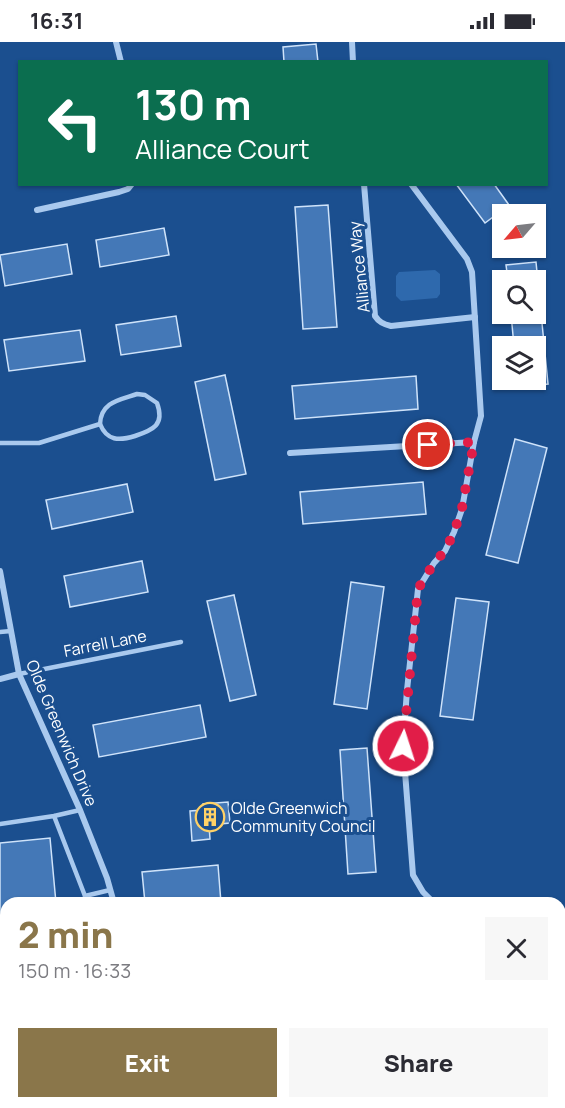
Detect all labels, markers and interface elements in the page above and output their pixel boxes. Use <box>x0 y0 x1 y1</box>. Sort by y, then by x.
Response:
text: 16:31 <box>30 6 83 36</box>
text: 130 m <box>135 75 252 133</box>
icon: left <box>36 84 114 162</box>
text: Alliance Court <box>135 130 310 167</box>
north arrow <box>492 204 546 258</box>
map controls <box>492 204 546 390</box>
street label: Alliance Way <box>343 220 375 314</box>
button: search <box>492 270 546 324</box>
button: layers <box>492 336 546 390</box>
pin <box>402 419 453 470</box>
icon: arrive <box>411 428 444 461</box>
street label: Farrell Lane <box>62 624 148 662</box>
street label: Olde Greenwich Drive <box>21 656 103 810</box>
position arrow <box>371 714 435 778</box>
place label: Olde Greenwich Community Council <box>231 797 376 837</box>
building icon: Olde Greenwich Community Council <box>194 801 226 833</box>
text: 2 min <box>18 910 113 959</box>
button: close <box>485 917 548 980</box>
text: 150 m · 16:33 <box>18 957 131 984</box>
button: Exit <box>18 1028 277 1097</box>
button: Share <box>289 1028 548 1097</box>

